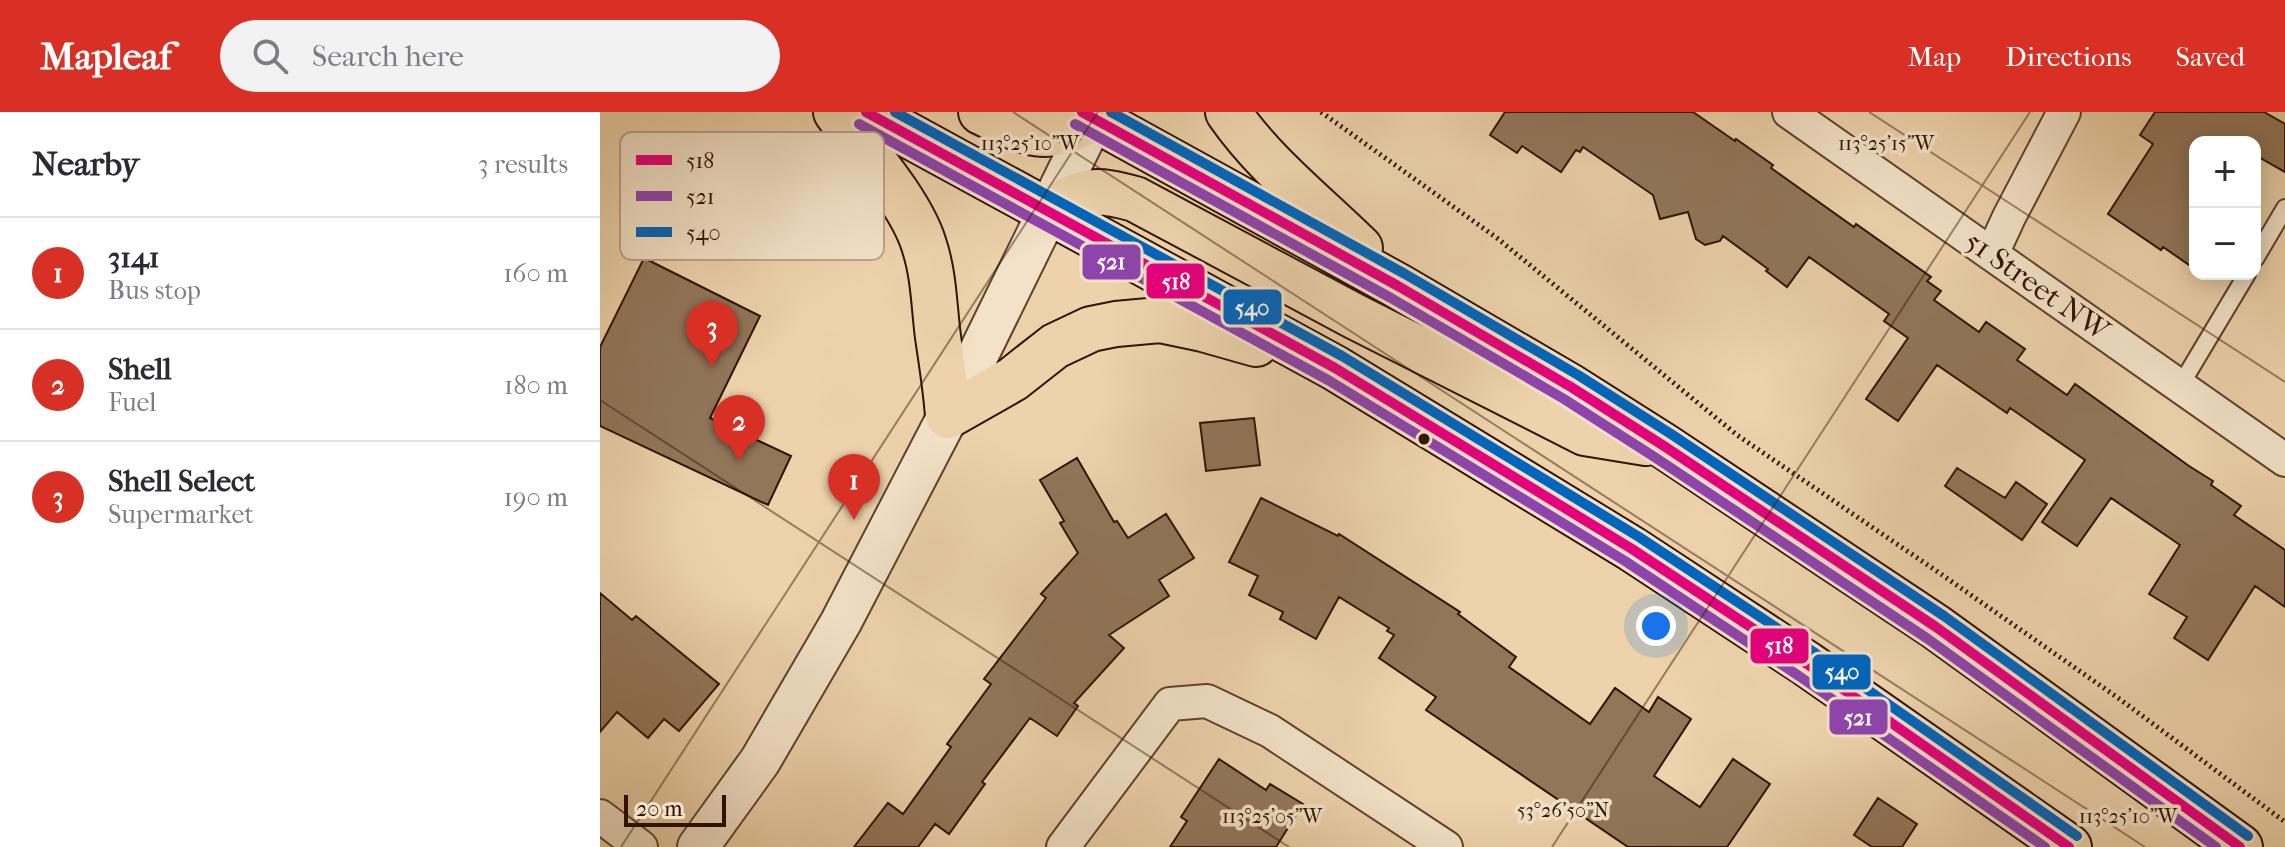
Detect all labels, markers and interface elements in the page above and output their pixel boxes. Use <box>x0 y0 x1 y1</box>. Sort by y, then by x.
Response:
search box <box>220 20 780 92</box>
text: Mapleaf <box>40 34 172 79</box>
icon: search <box>248 34 292 78</box>
text: Search here <box>312 39 464 74</box>
text: Map <box>1908 40 1961 73</box>
text: Directions <box>2005 40 2132 73</box>
text: Saved <box>2176 40 2245 73</box>
legend <box>620 132 884 260</box>
text: 113°25'10"W <box>981 132 1081 155</box>
text: 113°25'15"W <box>1838 132 1935 155</box>
map controls <box>2189 136 2261 280</box>
button: + <box>2189 136 2261 208</box>
text: Nearby <box>32 144 139 184</box>
text: 518 <box>686 148 714 174</box>
text: 3 results <box>478 149 568 180</box>
text: 521 <box>686 184 715 210</box>
button: − <box>2189 208 2261 280</box>
text: 540 <box>686 220 721 246</box>
street label: 51 Street NW <box>1958 224 2117 349</box>
text: 3141 <box>108 240 159 275</box>
line badge: 521 <box>1081 243 1142 281</box>
text: 521 <box>1097 249 1125 275</box>
text: 1 <box>53 258 63 289</box>
text: 160 m <box>503 258 568 289</box>
line badge: 518 <box>1145 262 1206 300</box>
text: 518 <box>1162 269 1190 295</box>
text: Bus stop <box>108 275 201 306</box>
line badge: 540 <box>1222 288 1283 326</box>
text: 540 <box>1235 295 1269 321</box>
pin: 3 <box>686 301 738 367</box>
text: Shell <box>108 352 172 387</box>
text: 2 <box>51 370 65 401</box>
text: 180 m <box>504 370 568 401</box>
text: Fuel <box>108 387 156 418</box>
pin: 2 <box>713 395 765 461</box>
unlabelled marker <box>1416 431 1432 447</box>
pin: 1 <box>828 454 880 520</box>
text: Shell Select <box>108 464 255 499</box>
text: 3 <box>53 482 63 513</box>
text: 190 m <box>504 482 568 513</box>
text: Supermarket <box>108 499 254 530</box>
your location <box>1636 606 1676 646</box>
line badge: 518 <box>1749 627 1810 665</box>
text: 518 <box>1765 633 1793 659</box>
line badge: 540 <box>1811 653 1872 691</box>
text: 540 <box>1825 659 1859 685</box>
line badge: 521 <box>1828 698 1889 736</box>
text: 521 <box>1844 705 1872 731</box>
scale bar <box>624 791 726 827</box>
text: 20 m <box>636 796 682 822</box>
text: 53°26'50"N <box>1517 799 1609 822</box>
text: 113°25'05"W <box>1222 805 1323 828</box>
text: 113°25'10"W <box>2079 805 2179 828</box>

